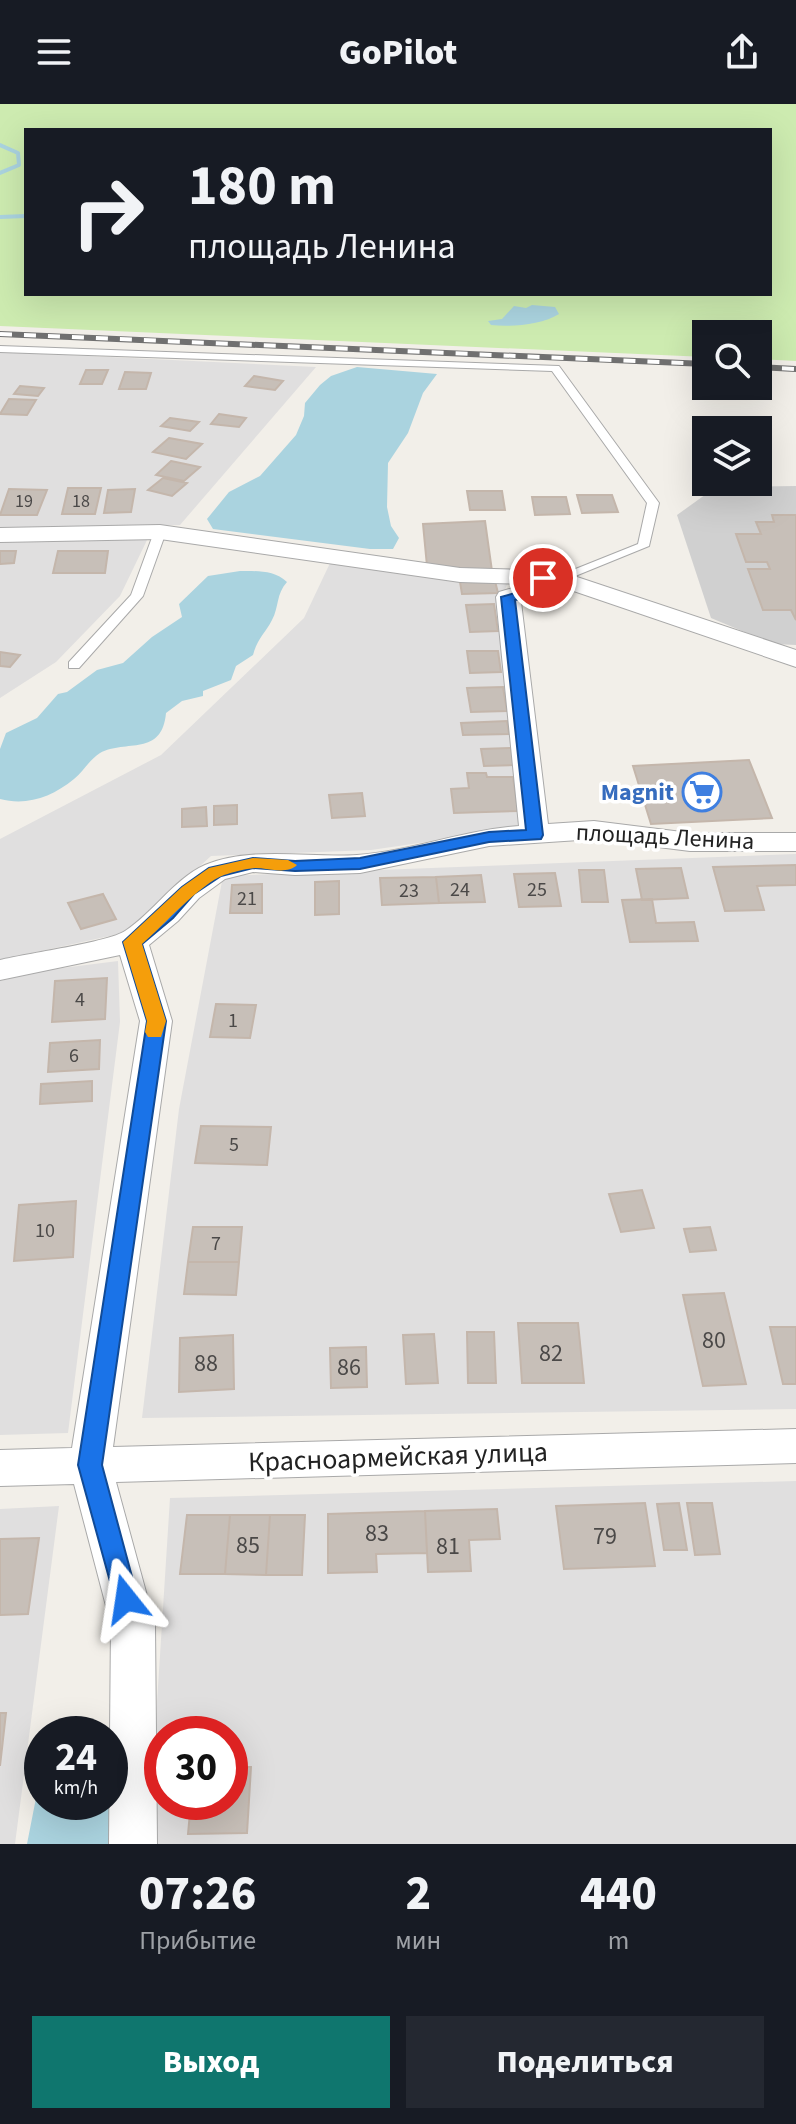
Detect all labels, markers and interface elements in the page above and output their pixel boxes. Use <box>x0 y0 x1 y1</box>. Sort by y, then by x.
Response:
text: GoPilot <box>339 27 457 78</box>
icon: menu <box>32 30 76 74</box>
icon: share <box>720 30 764 74</box>
text: 180 m <box>188 147 336 226</box>
icon: right <box>56 160 160 264</box>
text: площадь Ленина <box>188 221 456 272</box>
map controls <box>692 320 772 496</box>
button: search <box>692 320 772 400</box>
button: layers <box>692 416 772 496</box>
house number: 19 <box>15 489 33 514</box>
house number: 18 <box>72 489 90 514</box>
pin <box>509 544 577 612</box>
icon: arrive <box>521 556 565 600</box>
supermarket icon: Magnit <box>681 771 723 813</box>
place label: Magnit <box>601 775 674 810</box>
street label: площадь Ленина <box>575 815 755 859</box>
house number: 24 <box>450 876 470 904</box>
house number: 25 <box>527 876 547 904</box>
house number: 23 <box>399 877 419 905</box>
house number: 21 <box>237 885 257 913</box>
house number: 4 <box>75 986 85 1014</box>
house number: 1 <box>228 1007 238 1035</box>
house number: 6 <box>69 1042 79 1070</box>
house number: 5 <box>229 1131 239 1159</box>
house number: 10 <box>35 1217 55 1245</box>
house number: 7 <box>211 1230 221 1258</box>
house number: 80 <box>702 1323 726 1358</box>
house number: 82 <box>539 1336 563 1371</box>
house number: 88 <box>194 1346 218 1381</box>
house number: 86 <box>337 1350 361 1385</box>
street label: Красноармейская улица <box>248 1432 548 1482</box>
house number: 83 <box>365 1516 389 1551</box>
house number: 79 <box>593 1519 617 1554</box>
house number: 85 <box>236 1528 260 1563</box>
house number: 81 <box>436 1529 460 1564</box>
position arrow <box>84 1557 168 1641</box>
speed limit sign: 30 <box>144 1716 248 1820</box>
text: 24 <box>55 1729 97 1786</box>
text: km/h <box>54 1774 98 1802</box>
text: 07:26 <box>139 1860 256 1928</box>
text: 2 <box>405 1860 431 1928</box>
text: 440 <box>580 1860 657 1928</box>
text: Прибытие <box>139 1922 256 1959</box>
text: мин <box>395 1922 441 1959</box>
text: m <box>608 1922 629 1959</box>
button: Выход <box>32 2016 390 2108</box>
button: Поделиться <box>406 2016 764 2108</box>

